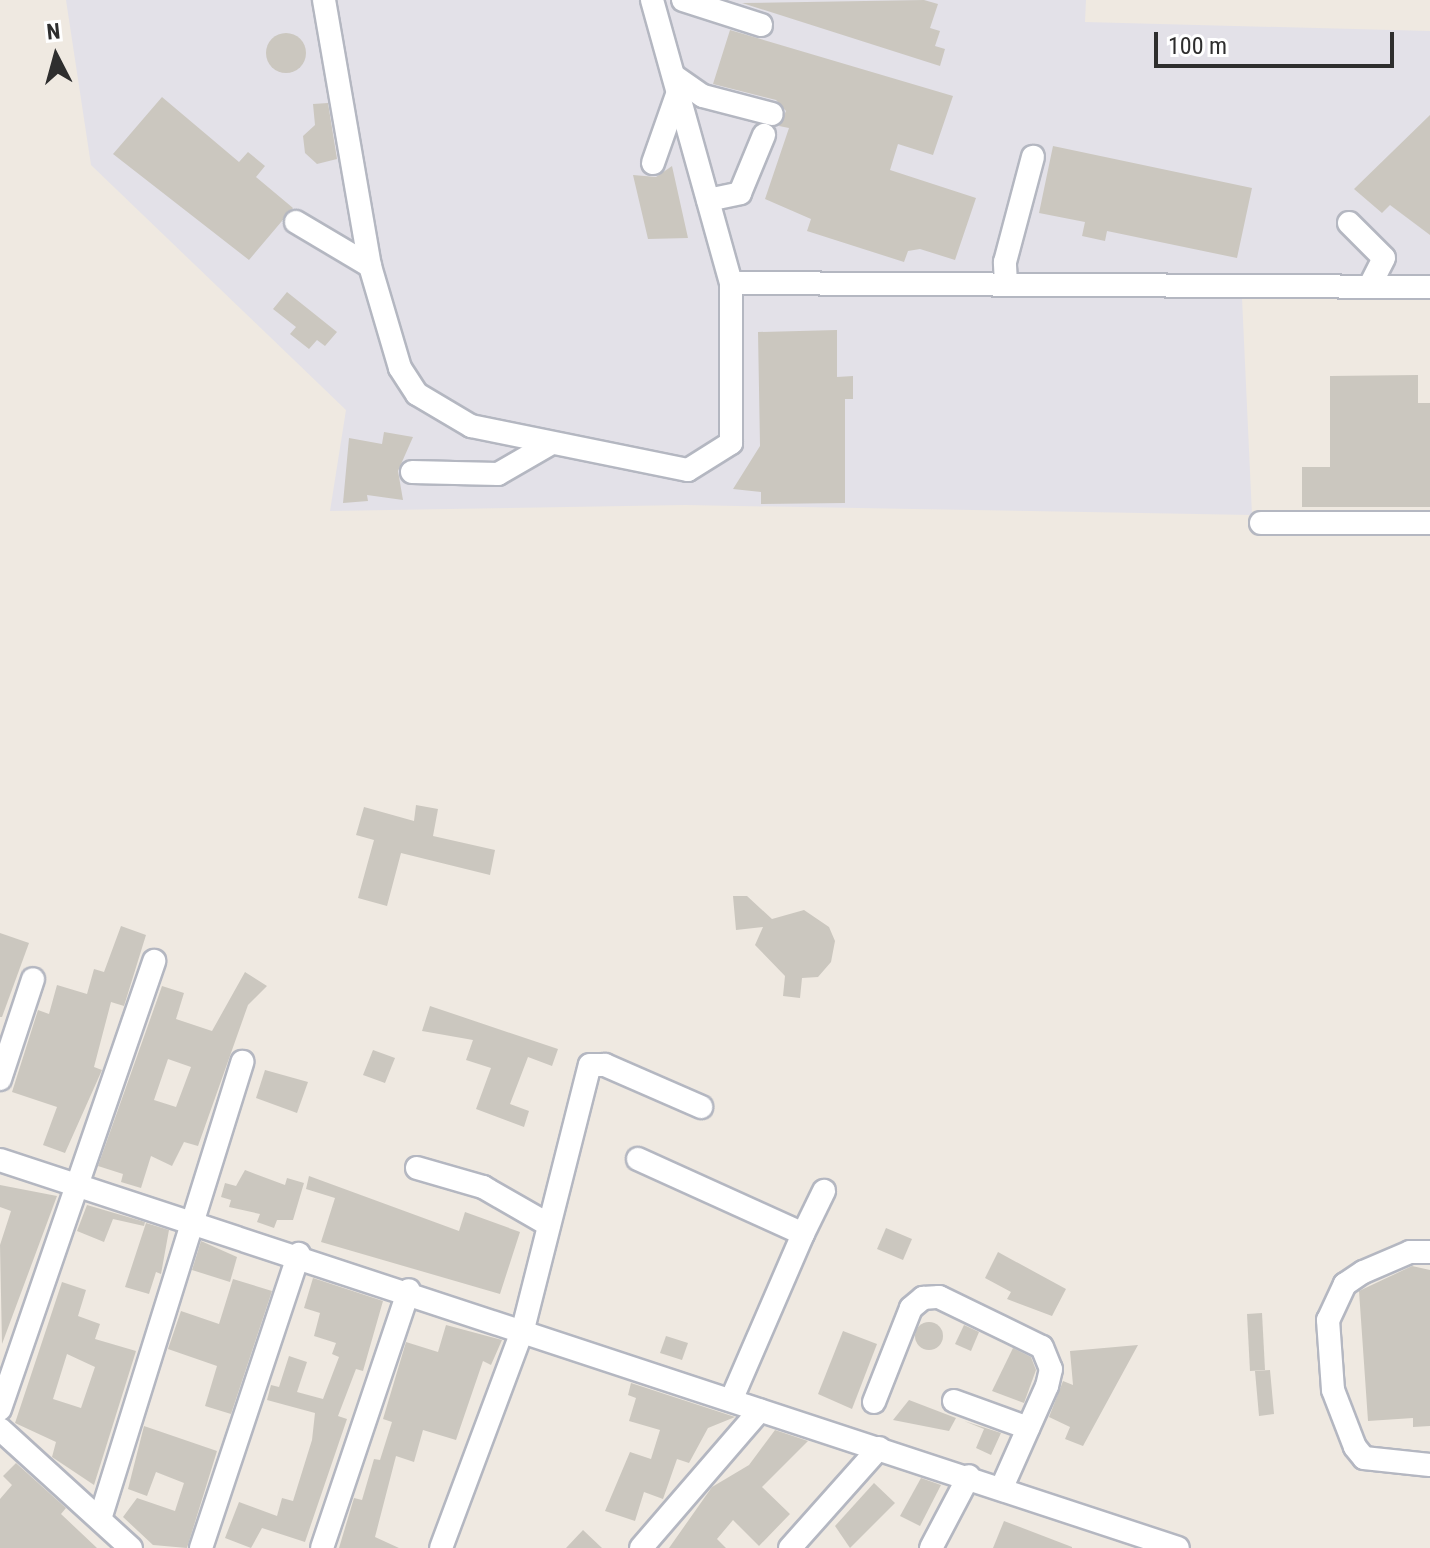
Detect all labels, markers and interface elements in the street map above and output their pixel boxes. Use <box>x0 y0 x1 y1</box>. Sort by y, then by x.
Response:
north arrow <box>16 16 96 96</box>
scale bar <box>1158 16 1398 66</box>
text: N <box>45 18 61 45</box>
text: 100 m <box>1168 32 1227 60</box>

